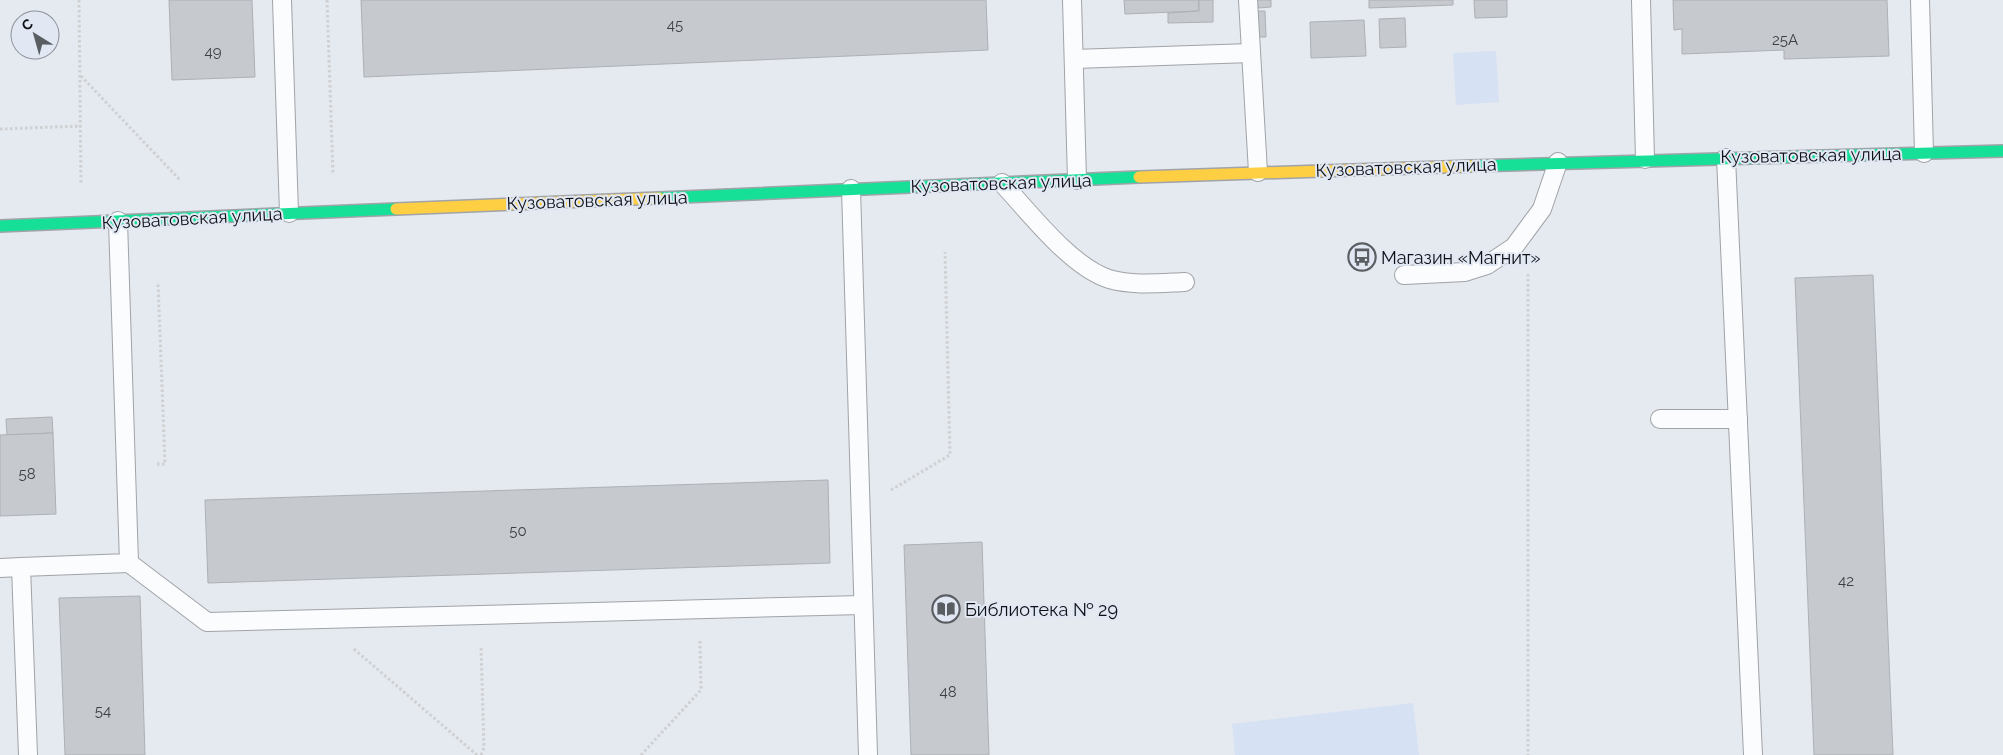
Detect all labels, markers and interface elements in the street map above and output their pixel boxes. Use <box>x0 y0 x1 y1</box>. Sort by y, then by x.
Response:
north arrow <box>10 10 60 60</box>
text: С <box>19 15 36 34</box>
house number: 45 <box>667 16 683 34</box>
house number: 25А <box>1772 31 1798 49</box>
house number: 49 <box>205 43 222 61</box>
street label: Кузоватовская улица <box>1720 143 1902 167</box>
street label: Кузоватовская улица <box>1315 153 1497 181</box>
street label: Кузоватовская улица <box>910 169 1092 197</box>
street label: Кузоватовская улица <box>506 186 688 214</box>
street label: Кузоватовская улица <box>101 203 283 233</box>
bus stop icon: Магазин «Магнит» <box>1347 242 1377 272</box>
place label: Магазин «Магнит» <box>1381 247 1541 268</box>
house number: 58 <box>18 465 36 483</box>
house number: 50 <box>509 522 527 540</box>
house number: 42 <box>1838 572 1854 590</box>
library icon: Библиотека № 29 <box>931 594 961 624</box>
place label: Библиотека № 29 <box>965 599 1118 620</box>
house number: 48 <box>939 683 957 701</box>
house number: 54 <box>95 702 111 720</box>

